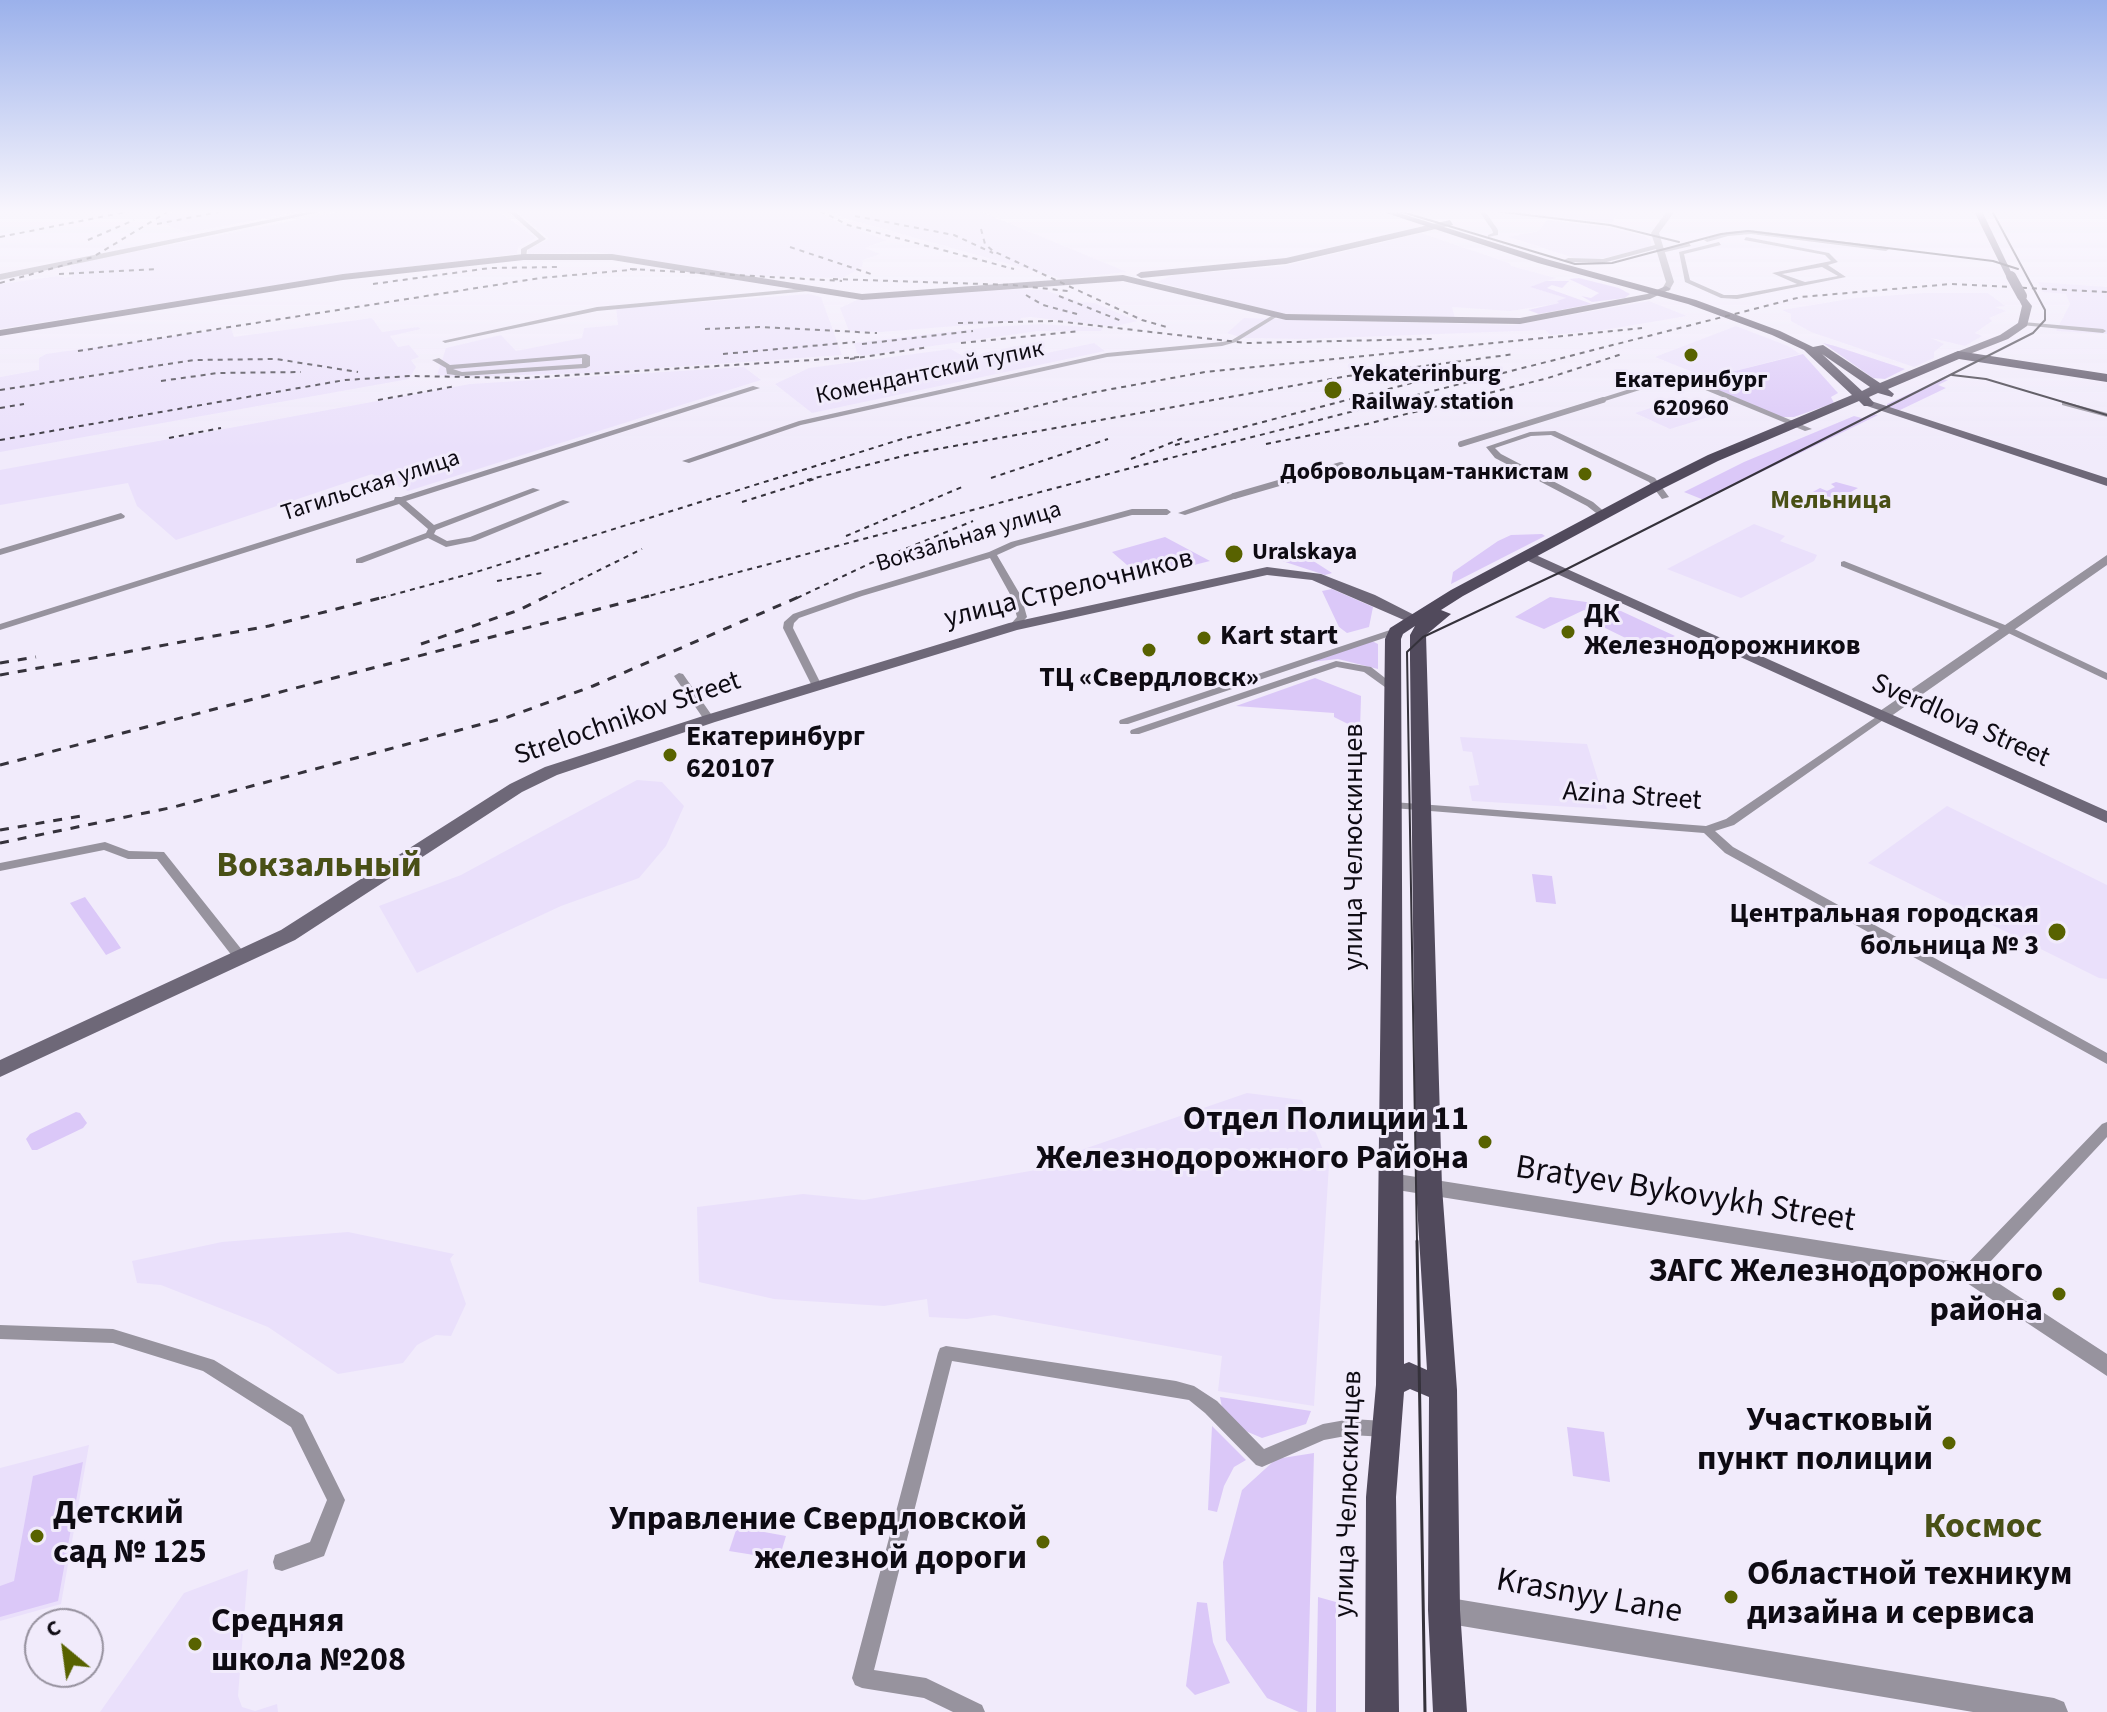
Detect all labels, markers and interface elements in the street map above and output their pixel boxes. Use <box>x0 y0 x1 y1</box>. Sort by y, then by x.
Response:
street label: Комендантский тупик <box>813 336 1047 412</box>
marker: Екатеринбург 620960 <box>1682 346 1700 364</box>
place label: Yekaterinburg Railway station <box>1351 362 1514 418</box>
place label: Екатеринбург 620960 <box>1614 368 1768 424</box>
marker: Yekaterinburg Railway station <box>1322 379 1344 401</box>
street label: Тагильская улица <box>278 445 464 529</box>
place label: Добровольцам-танкистам <box>1280 460 1569 488</box>
marker: Добровольцам-танкистам <box>1576 465 1594 483</box>
district label: Мельница <box>1770 486 1892 518</box>
street label: Вокзальная улица <box>873 496 1065 580</box>
place label: Uralskaya <box>1252 540 1357 568</box>
street label: улица Стрелочников <box>941 543 1197 637</box>
marker: Uralskaya <box>1223 543 1245 565</box>
place label: ДК Железнодорожников <box>1584 599 1861 665</box>
place label: Kart start <box>1220 621 1338 655</box>
marker: ДК Железнодорожников <box>1559 623 1577 641</box>
marker: Kart start <box>1195 629 1213 647</box>
marker: ТЦ «Свердловск» <box>1140 641 1158 659</box>
place label: ТЦ «Свердловск» <box>1039 663 1259 697</box>
street label: Strelochnikov Street <box>511 666 745 774</box>
street label: Sverdlova Street <box>1866 668 2054 776</box>
place label: Екатеринбург 620107 <box>686 722 865 788</box>
street label: улица Челюскинцев <box>1339 723 1373 971</box>
marker: Екатеринбург 620107 <box>661 746 679 764</box>
street label: Azina Street <box>1561 776 1703 820</box>
district label: Вокзальный <box>216 846 422 890</box>
place label: Центральная городская больница № 3 <box>1730 899 2039 965</box>
marker: Центральная городская больница № 3 <box>2046 921 2068 943</box>
place label: Отдел Полиции 11 Железнодорожного Района <box>1036 1102 1469 1182</box>
marker: Отдел Полиции 11 Железнодорожного Района <box>1476 1133 1494 1151</box>
street label: Bratyev Bykovykh Street <box>1512 1149 1858 1243</box>
place label: ЗАГС Железнодорожного района <box>1649 1254 2043 1334</box>
marker: ЗАГС Железнодорожного района <box>2050 1285 2068 1303</box>
street label: улица Челюскинцев <box>1329 1370 1371 1618</box>
place label: Участковый пункт полиции <box>1697 1403 1933 1482</box>
marker: Участковый пункт полиции <box>1940 1434 1958 1452</box>
place label: Детский сад № 125 <box>53 1496 207 1576</box>
place label: Управление Свердловской железной дороги <box>609 1502 1027 1582</box>
district label: Космос <box>1924 1507 2042 1551</box>
marker: Детский сад № 125 <box>28 1527 46 1545</box>
marker: Управление Свердловской железной дороги <box>1034 1533 1052 1551</box>
place label: Областной техникум дизайна и сервиса <box>1747 1557 2072 1636</box>
street label: Krasnyy Lane <box>1493 1562 1685 1634</box>
marker: Областной техникум дизайна и сервиса <box>1722 1588 1740 1606</box>
place label: Средняя школа №208 <box>211 1604 406 1684</box>
north arrow <box>24 1608 104 1688</box>
text: С <box>40 1612 67 1646</box>
marker: Средняя школа №208 <box>186 1635 204 1653</box>

